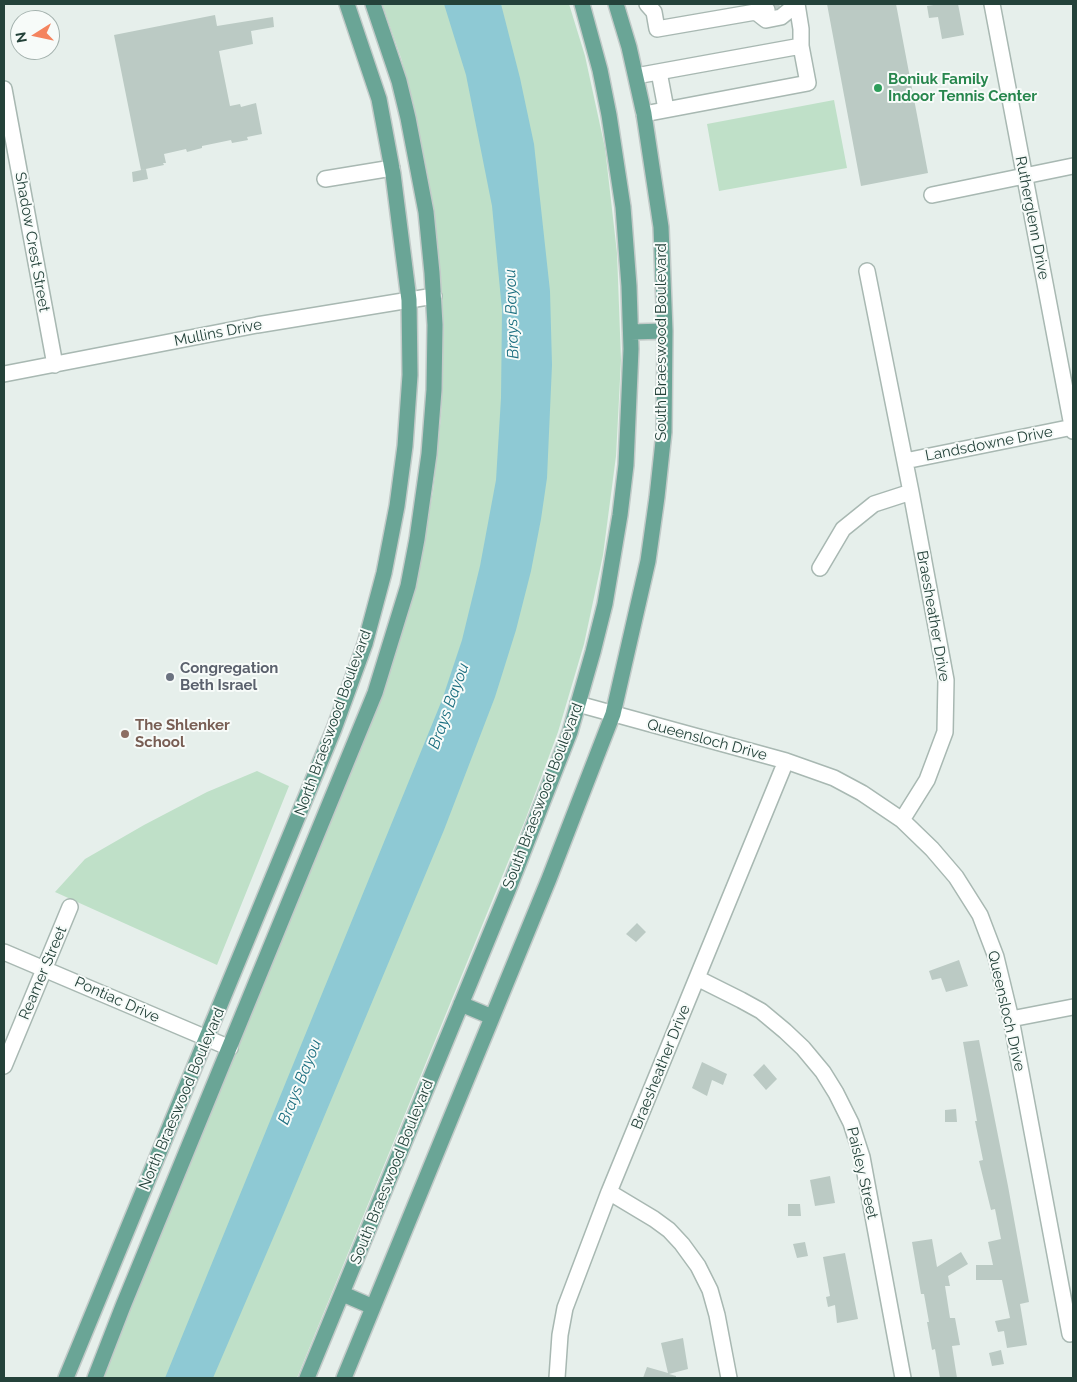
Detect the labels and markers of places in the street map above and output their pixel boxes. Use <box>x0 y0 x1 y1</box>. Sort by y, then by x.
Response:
place label: Boniuk Family Indoor Tennis Center <box>888 70 1037 105</box>
marker: Boniuk Family Indoor Tennis Center <box>872 82 884 94</box>
place label: Congregation Beth Israel <box>180 659 278 694</box>
marker: Congregation Beth Israel <box>164 671 176 683</box>
place label: The Shlenker School <box>135 716 230 751</box>
marker: The Shlenker School <box>119 728 131 740</box>

